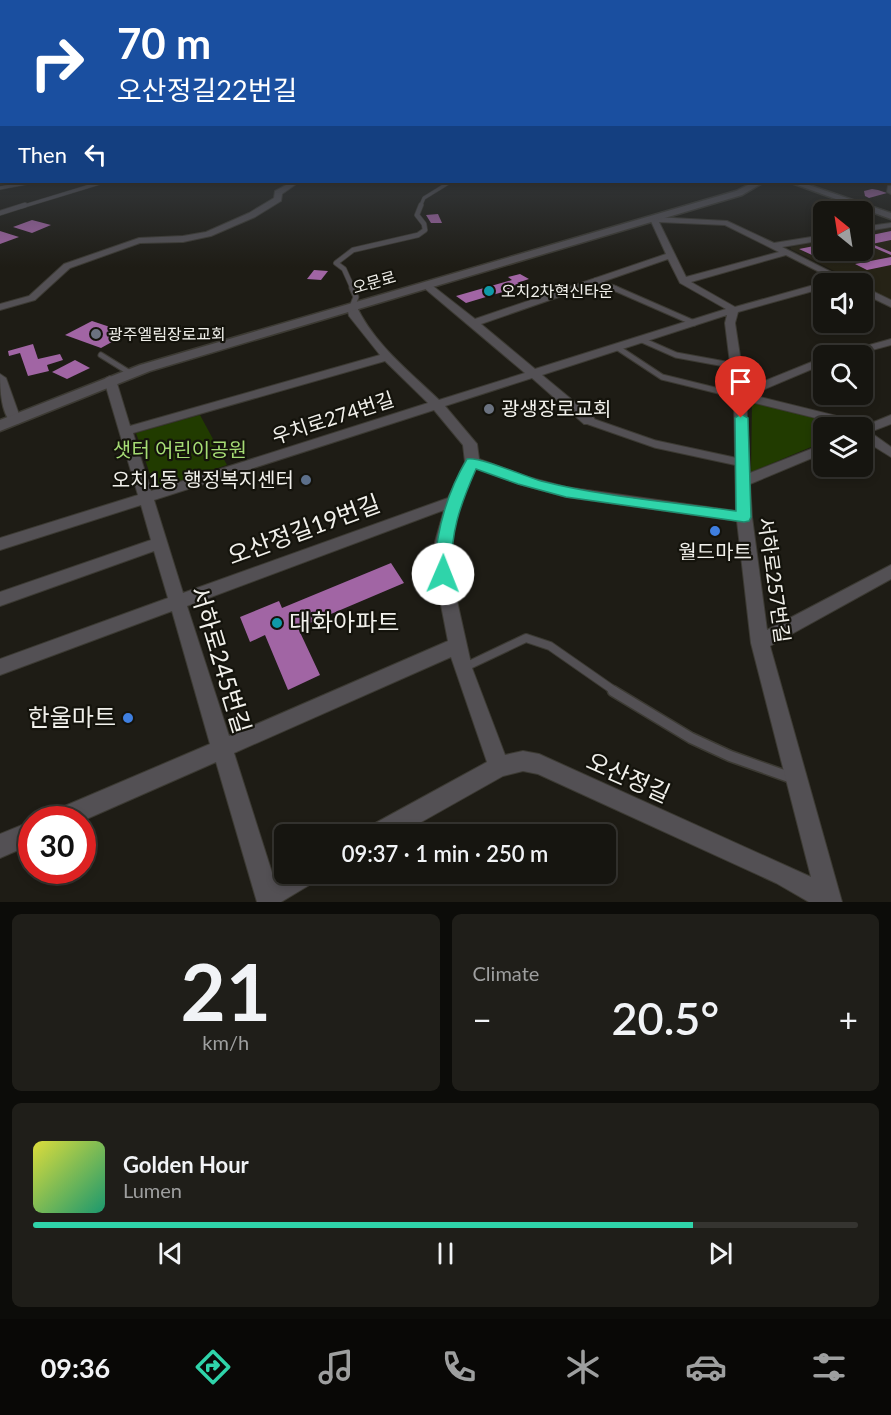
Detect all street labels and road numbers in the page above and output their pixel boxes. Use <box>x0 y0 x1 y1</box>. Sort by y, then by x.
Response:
street label: 오문로 <box>350 266 398 297</box>
street label: 우치로274번길 <box>269 386 397 448</box>
street label: 오산정길19번길 <box>223 488 384 570</box>
street label: 서하로257번길 <box>754 515 796 644</box>
street label: 서하로245번길 <box>185 583 258 737</box>
street label: 오산정길 <box>582 745 675 808</box>

